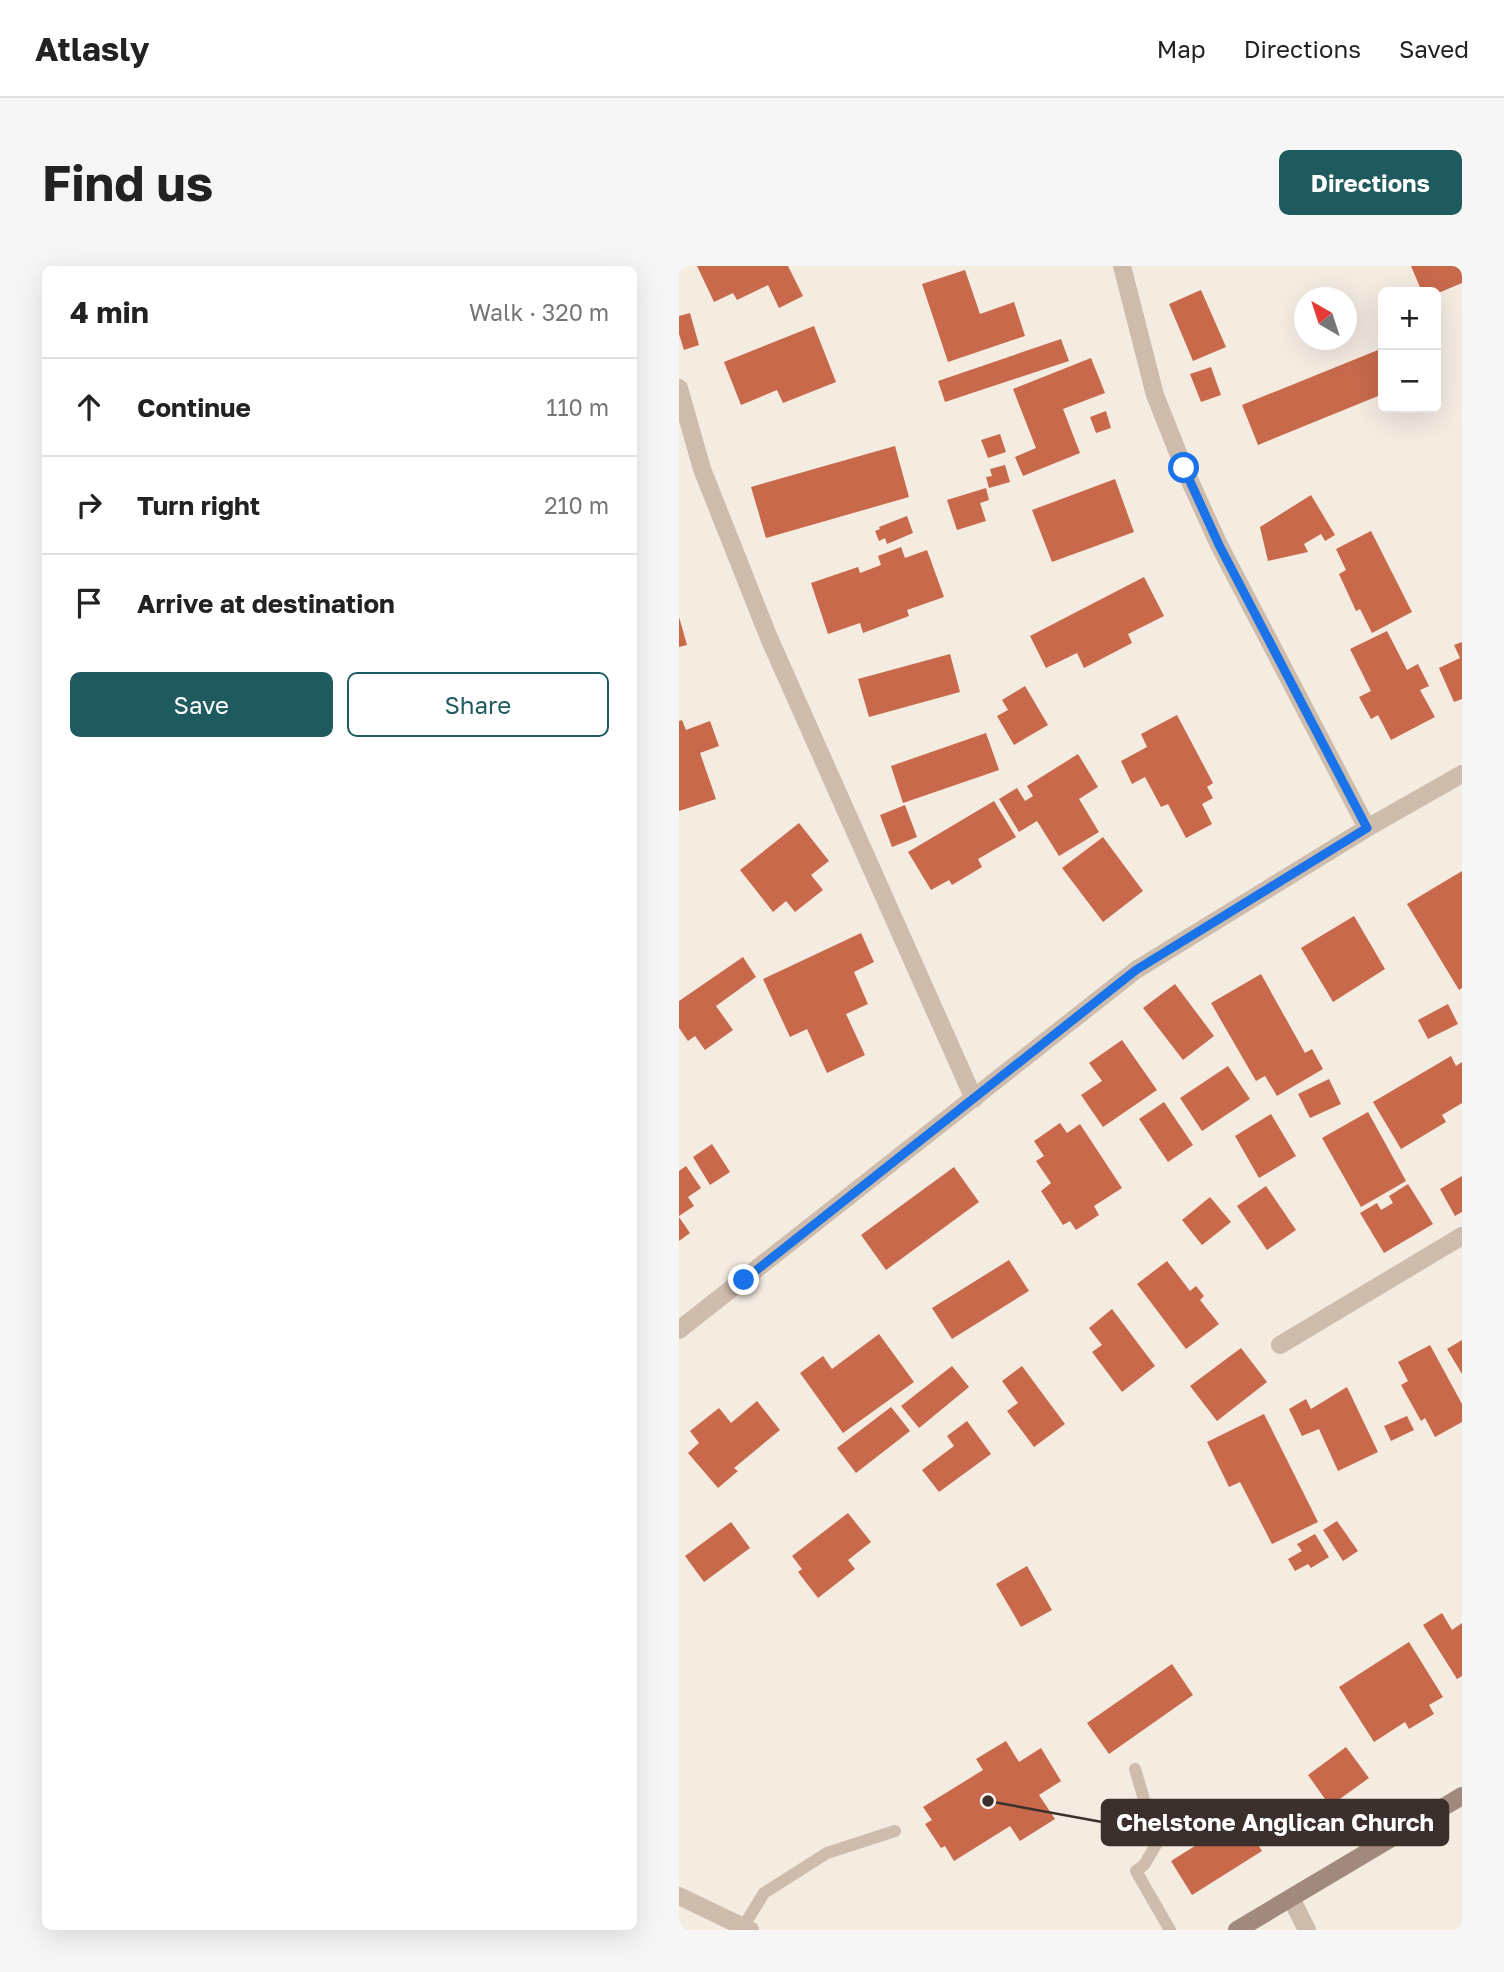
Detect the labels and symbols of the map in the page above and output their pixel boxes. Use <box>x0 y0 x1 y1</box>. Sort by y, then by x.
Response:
north arrow <box>1294 287 1357 350</box>
route start <box>1168 452 1199 483</box>
route end <box>728 1264 759 1295</box>
callout: Chelstone Anglican Church <box>1102 1800 1448 1845</box>
text: Chelstone Anglican Church <box>1116 1807 1434 1836</box>

